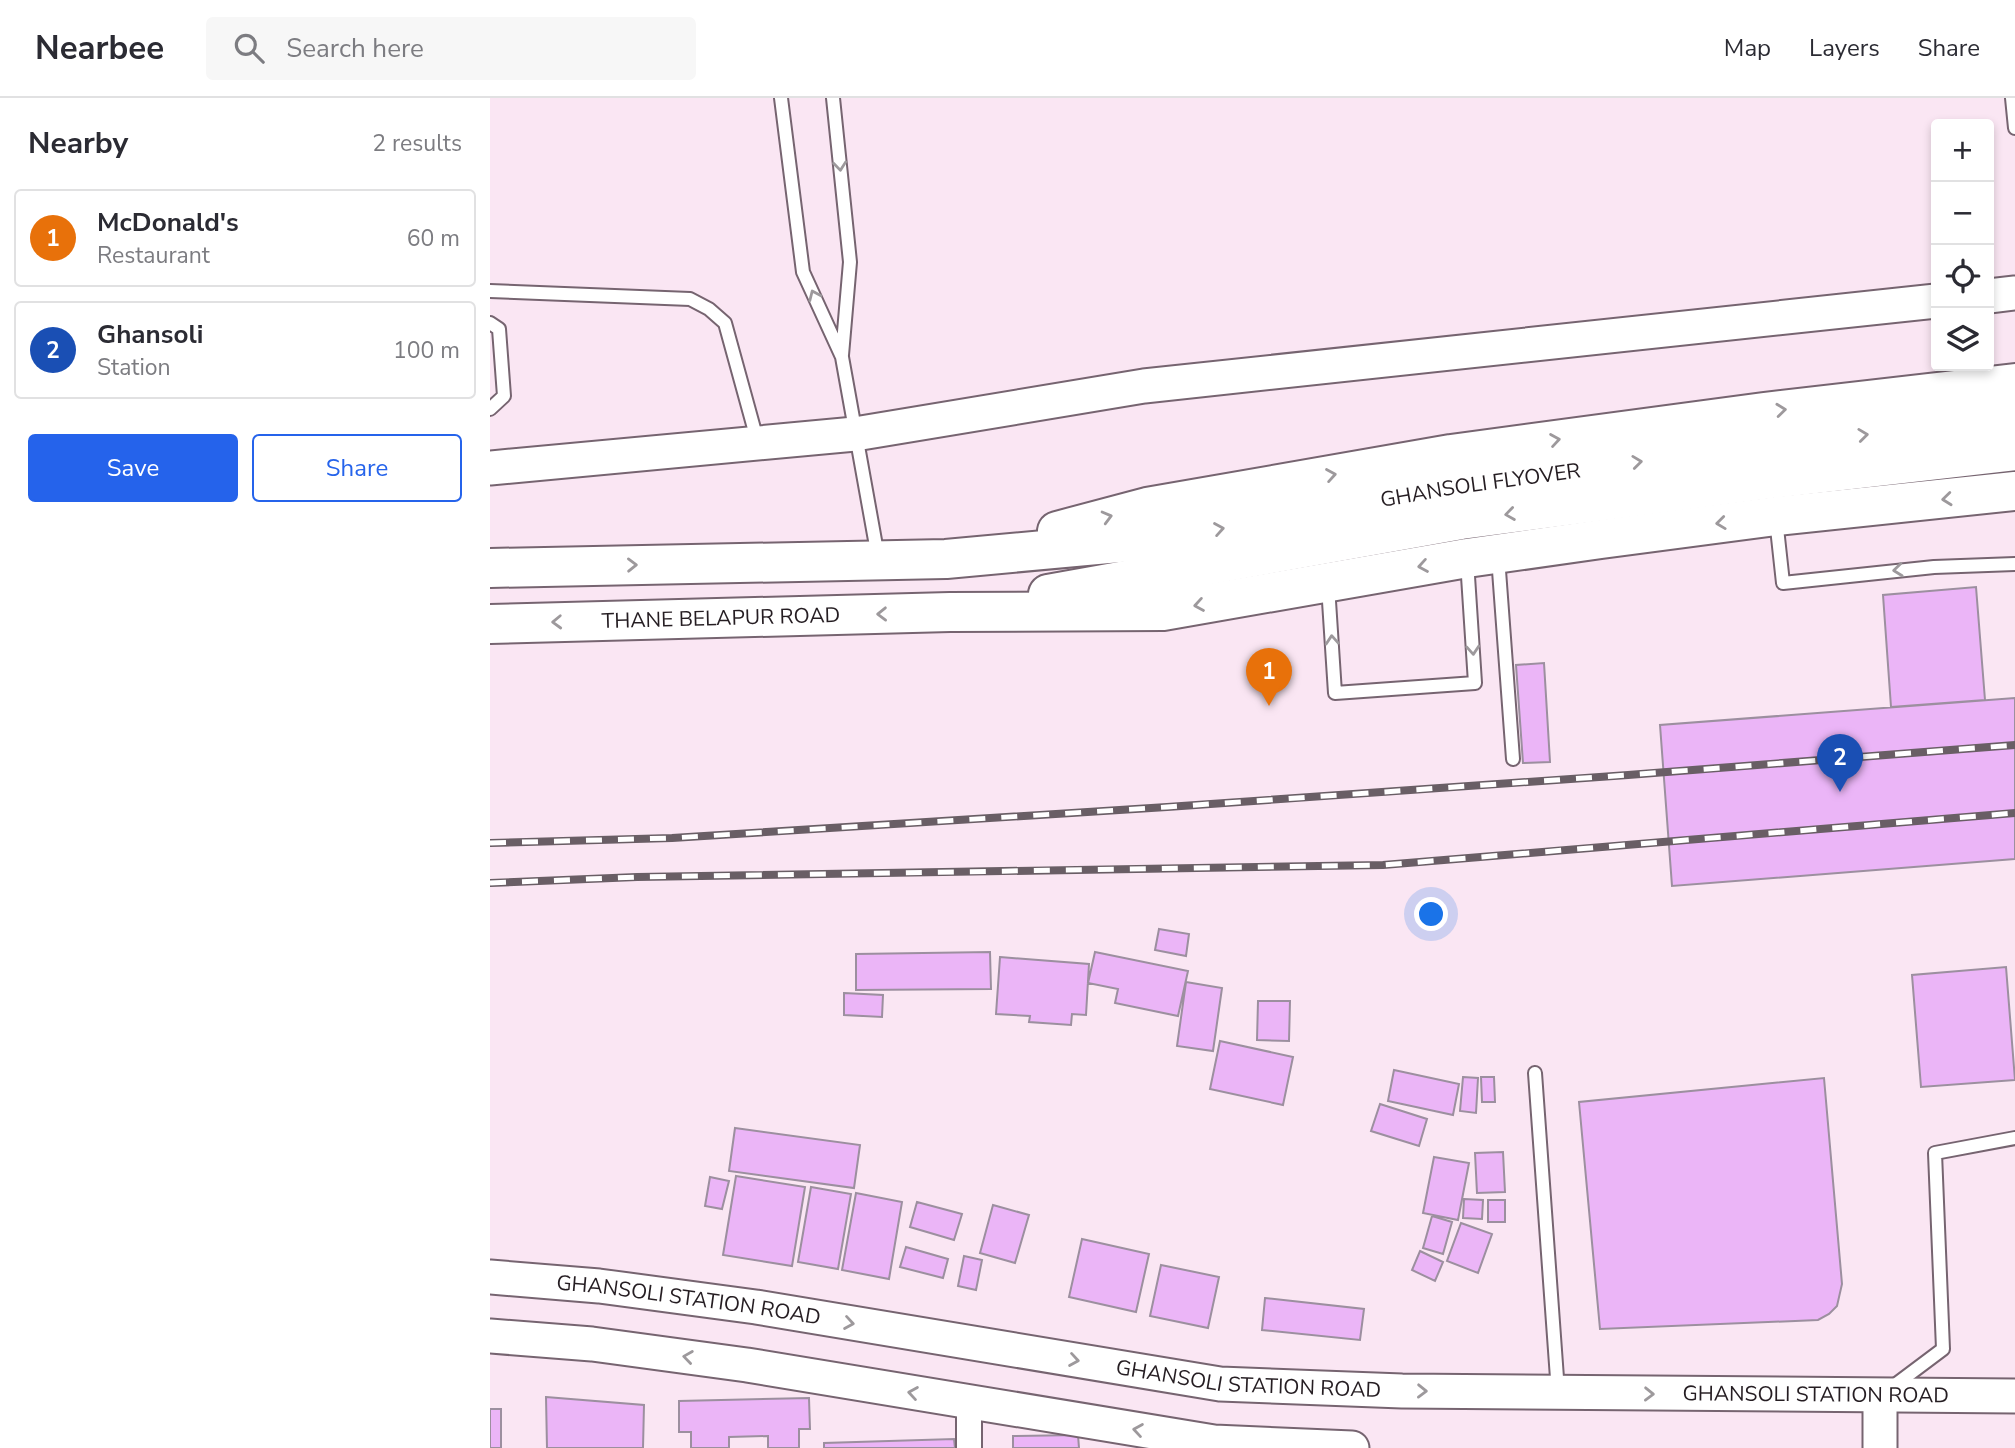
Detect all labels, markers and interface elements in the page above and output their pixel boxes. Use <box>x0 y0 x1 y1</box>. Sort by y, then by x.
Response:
search box <box>206 17 696 80</box>
text: Nearbee <box>35 26 164 71</box>
icon: search <box>230 29 268 67</box>
text: Search here <box>286 31 424 66</box>
text: Map <box>1724 32 1771 64</box>
text: Layers <box>1809 32 1880 64</box>
text: Share <box>1918 32 1980 64</box>
map controls <box>1931 119 1994 371</box>
button: + <box>1931 119 1994 182</box>
text: Nearby <box>28 123 128 164</box>
text: 2 results <box>372 128 462 159</box>
one-way arrow <box>832 161 847 172</box>
button: − <box>1931 182 1994 245</box>
text: McDonald's <box>97 205 239 240</box>
text: 1 <box>46 223 60 254</box>
text: 60 m <box>407 223 460 254</box>
text: Restaurant <box>97 240 210 271</box>
button: locate <box>1931 245 1994 308</box>
one-way arrow <box>808 290 822 302</box>
button: layers <box>1931 308 1994 371</box>
text: Ghansoli <box>97 317 203 352</box>
text: 2 <box>46 335 60 366</box>
text: 100 m <box>393 335 460 366</box>
text: Station <box>97 352 171 383</box>
one-way arrow <box>1776 403 1787 418</box>
one-way arrow <box>1857 428 1869 443</box>
one-way arrow <box>1550 432 1561 447</box>
button: Save <box>28 434 238 502</box>
button: Share <box>252 434 462 502</box>
one-way arrow <box>1632 454 1643 469</box>
street label: GHANSOLI FLYOVER <box>1378 456 1582 514</box>
one-way arrow <box>1325 469 1337 484</box>
one-way arrow <box>1941 491 1953 506</box>
one-way arrow <box>1504 506 1516 521</box>
one-way arrow <box>1101 511 1113 526</box>
one-way arrow <box>1715 516 1727 531</box>
one-way arrow <box>1213 522 1225 537</box>
one-way arrow <box>626 557 637 572</box>
one-way arrow <box>1417 557 1429 572</box>
one-way arrow <box>1892 563 1904 578</box>
one-way arrow <box>1193 597 1205 612</box>
street label: THANE BELAPUR ROAD <box>601 601 841 635</box>
one-way arrow <box>876 606 887 621</box>
one-way arrow <box>551 615 562 630</box>
one-way arrow <box>1325 634 1340 645</box>
one-way arrow <box>1465 645 1480 656</box>
pin: 1 <box>1246 648 1292 706</box>
pin: 2 <box>1817 734 1863 792</box>
your location <box>1414 897 1448 931</box>
street label: GHANSOLI STATION ROAD <box>555 1269 823 1332</box>
one-way arrow <box>843 1315 855 1330</box>
one-way arrow <box>683 1350 694 1365</box>
one-way arrow <box>1068 1352 1079 1367</box>
street label: GHANSOLI STATION ROAD <box>1114 1353 1382 1404</box>
street label: GHANSOLI STATION ROAD <box>1682 1379 1949 1409</box>
one-way arrow <box>1417 1383 1427 1399</box>
one-way arrow <box>907 1386 919 1401</box>
one-way arrow <box>1644 1386 1655 1401</box>
one-way arrow <box>1132 1423 1143 1438</box>

